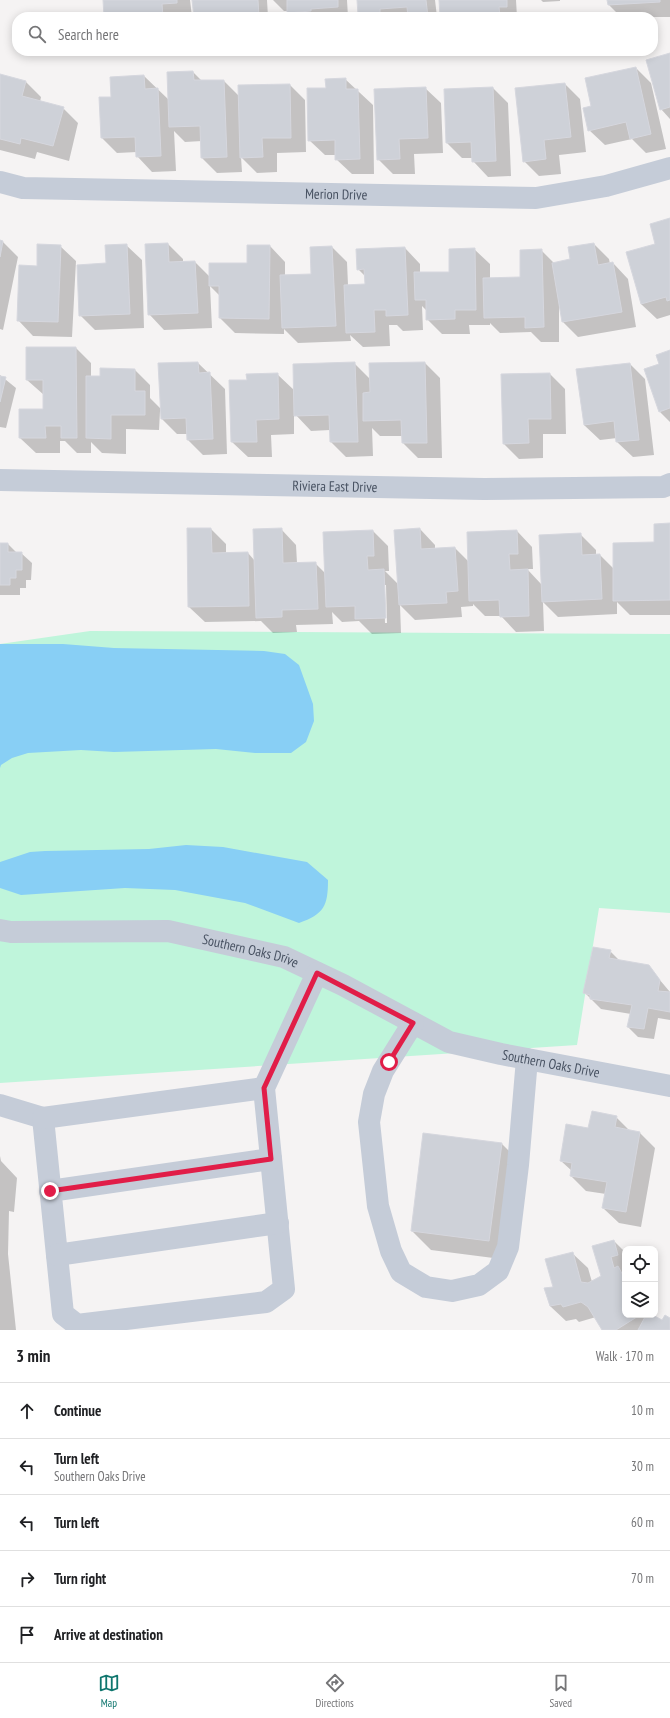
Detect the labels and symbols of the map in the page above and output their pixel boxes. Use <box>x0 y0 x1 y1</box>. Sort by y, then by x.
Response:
street label: Merion Drive <box>305 184 368 204</box>
street label: Riviera East Drive <box>292 476 378 496</box>
street label: Southern Oaks Drive <box>201 930 302 972</box>
street label: Southern Oaks Drive <box>501 1045 601 1082</box>
route start <box>380 1053 398 1071</box>
route end <box>41 1182 59 1200</box>

